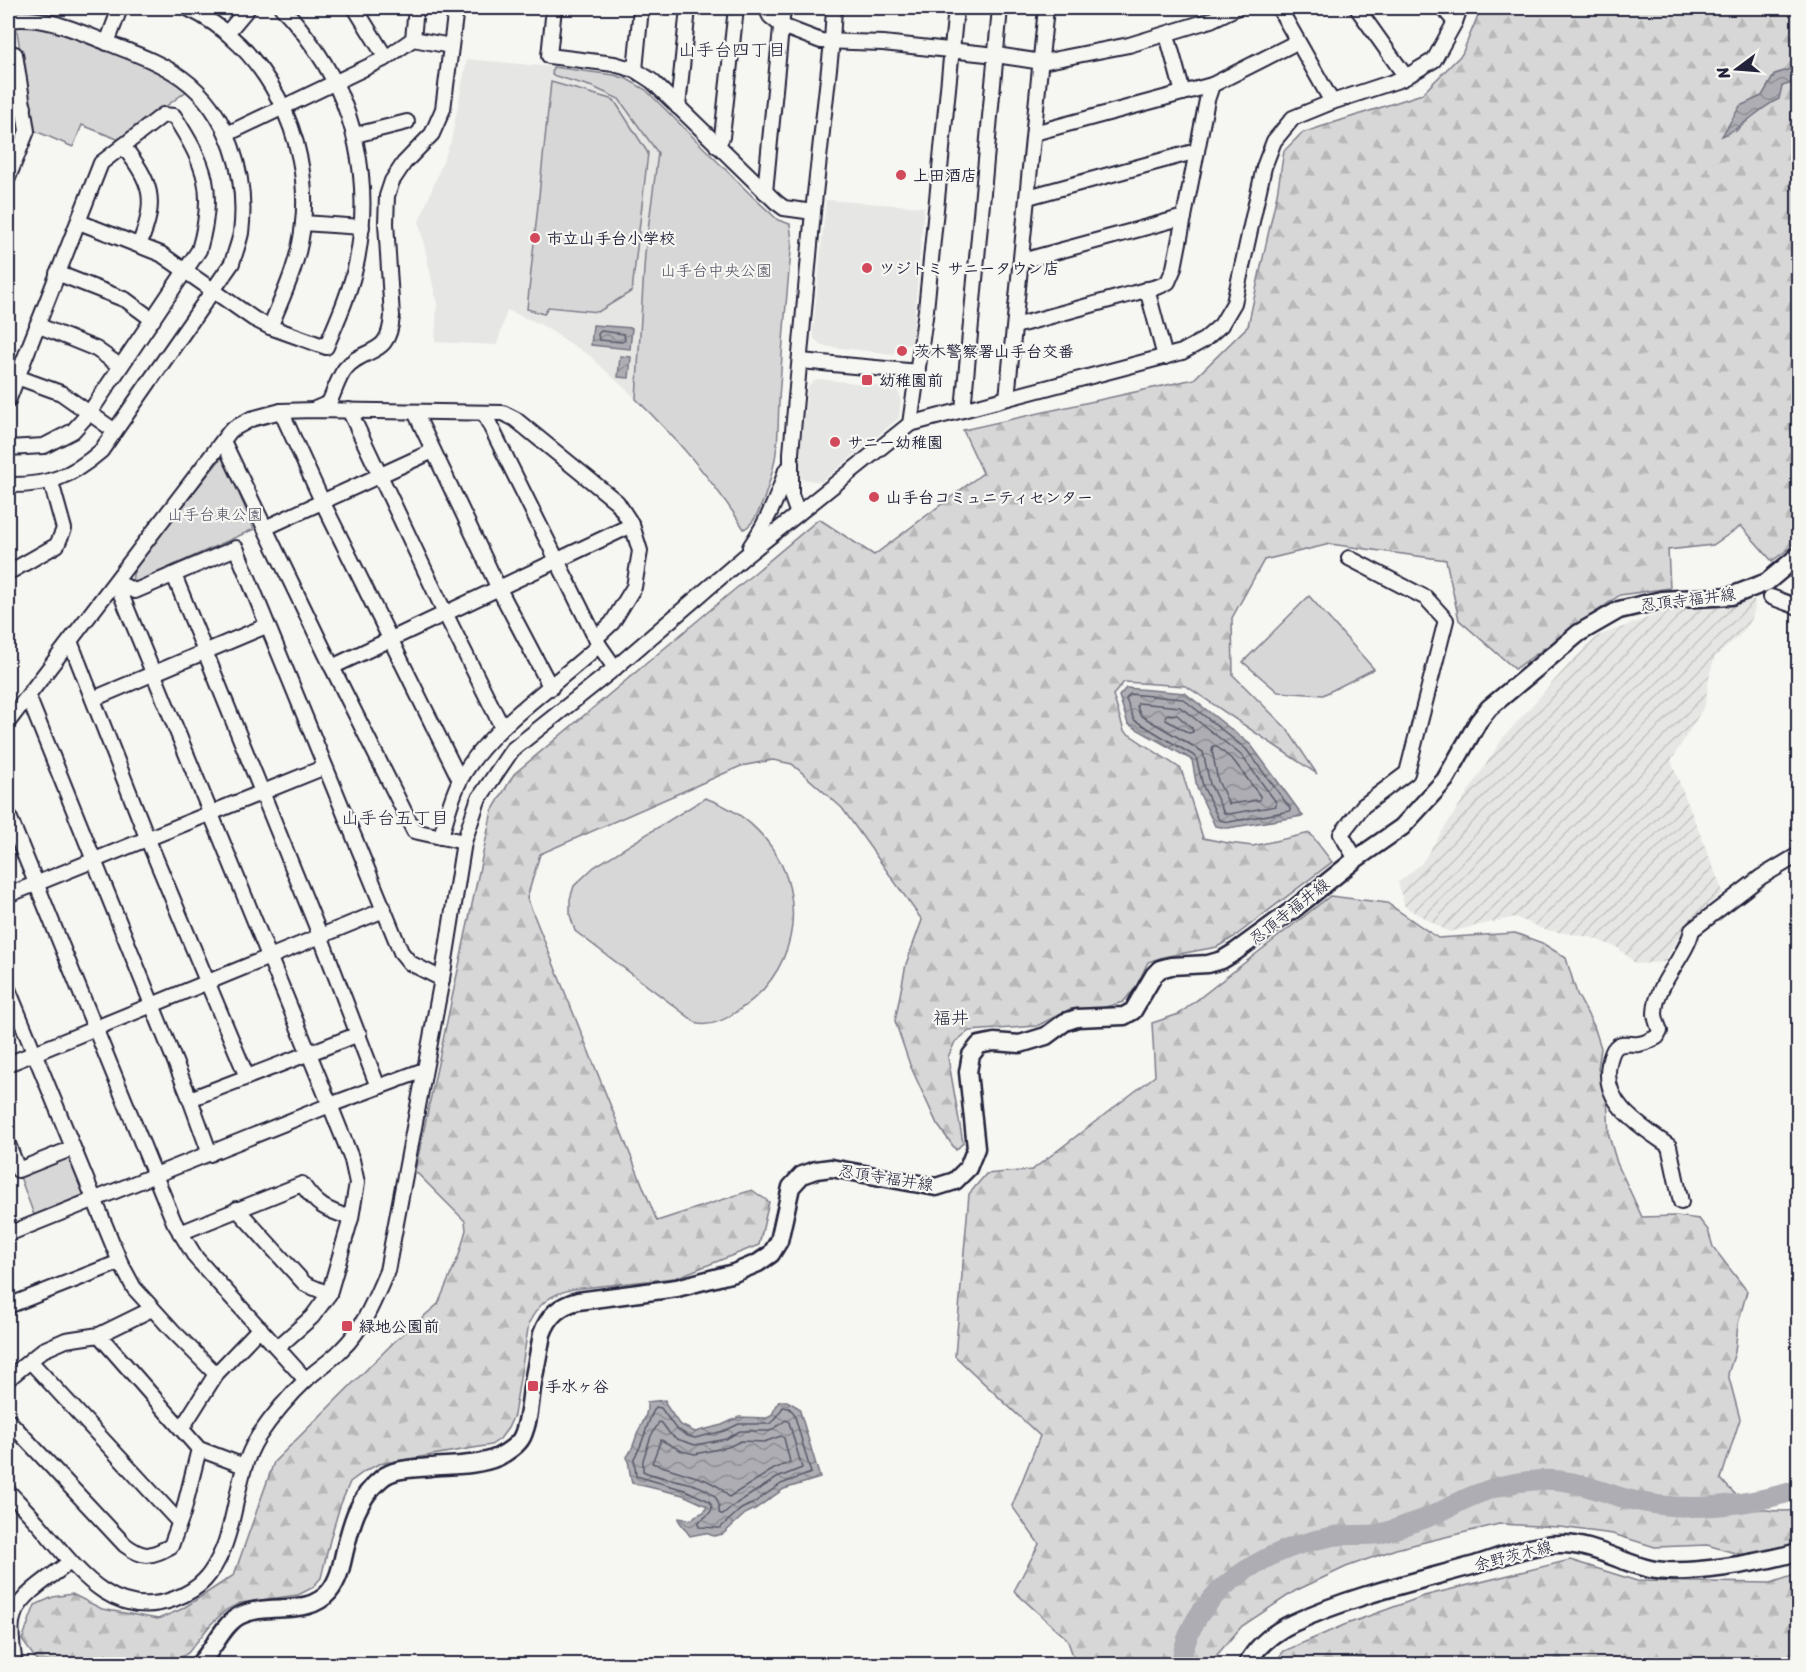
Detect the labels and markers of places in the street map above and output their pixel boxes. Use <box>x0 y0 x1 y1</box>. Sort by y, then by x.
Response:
place label: 上田酒店 <box>913 161 977 190</box>
marker: 上田酒店 <box>894 168 908 182</box>
place label: 市立山手台小学校 <box>547 224 675 253</box>
marker: 市立山手台小学校 <box>528 231 542 245</box>
place label: ツジトミ サニータウン店 <box>879 254 1059 283</box>
marker: ツジトミ サニータウン店 <box>860 261 874 275</box>
place label: 茨木警察署山手台交番 <box>914 337 1074 366</box>
marker: 茨木警察署山手台交番 <box>895 344 909 358</box>
place label: 幼稚園前 <box>879 366 943 395</box>
marker: 幼稚園前 <box>860 373 874 387</box>
place label: サニー幼稚園 <box>847 428 943 457</box>
marker: サニー幼稚園 <box>828 435 842 449</box>
place label: 山手台コミュニティセンター <box>886 483 1093 512</box>
marker: 山手台コミュニティセンター <box>867 490 881 504</box>
place label: 緑地公園前 <box>359 1312 439 1341</box>
marker: 緑地公園前 <box>340 1319 354 1333</box>
place label: 手水ヶ谷 <box>545 1372 609 1401</box>
marker: 手水ヶ谷 <box>526 1379 540 1393</box>

